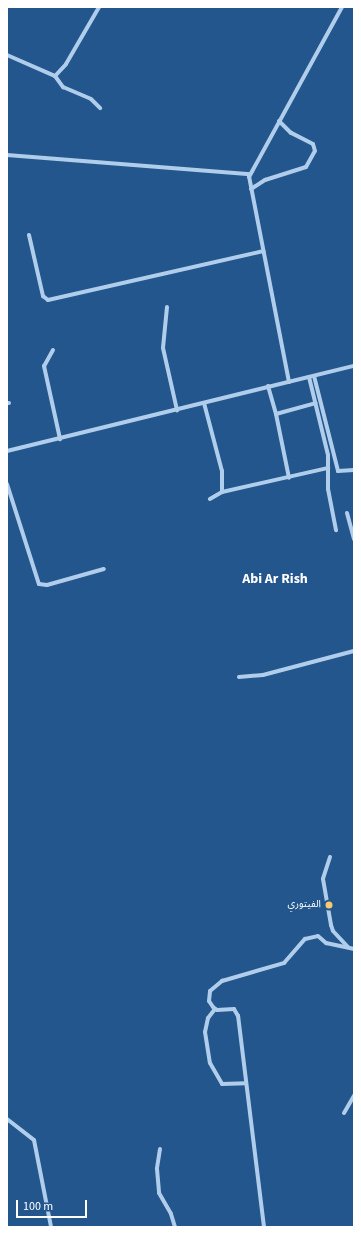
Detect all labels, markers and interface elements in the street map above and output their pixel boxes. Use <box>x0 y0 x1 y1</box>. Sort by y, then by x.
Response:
district label: Abi Ar Rish <box>242 571 308 587</box>
place label: الفيتوري <box>288 899 321 911</box>
marker: الفيتوري <box>324 900 334 910</box>
scale bar <box>18 1192 89 1218</box>
text: 100 m <box>23 1198 53 1215</box>

